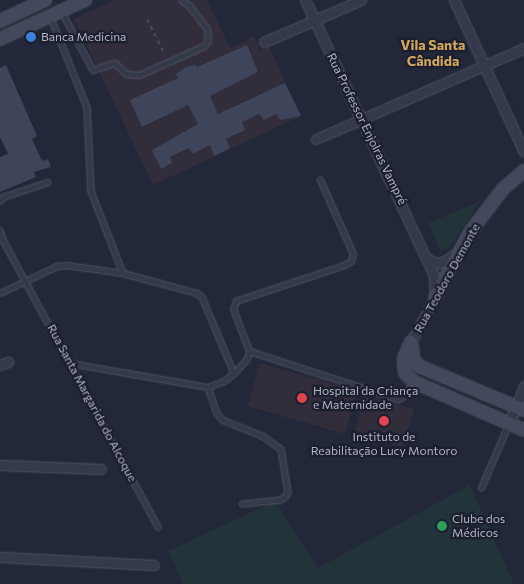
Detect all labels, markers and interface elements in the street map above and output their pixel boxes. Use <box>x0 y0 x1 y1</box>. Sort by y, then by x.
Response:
place label: Banca Medicina <box>41 30 126 44</box>
marker: Banca Medicina <box>25 31 37 43</box>
district label: Vila Santa Cândida <box>401 37 465 70</box>
street label: Rua Professor Enjolras Vampré <box>324 51 410 207</box>
street label: Rua Teodoro Demonte <box>411 221 483 335</box>
street label: Rua Santa Margarida do Alcoque <box>44 322 140 484</box>
place label: Hospital da Criança e Maternidade <box>313 384 418 412</box>
marker: Hospital da Criança e Maternidade <box>295 391 309 405</box>
marker: Instituto de Reabilitação Lucy Montoro <box>377 414 391 428</box>
place label: Instituto de Reabilitação Lucy Montoro <box>311 430 457 458</box>
place label: Clube dos Médicos <box>452 512 505 540</box>
marker: Clube dos Médicos <box>436 520 448 532</box>

